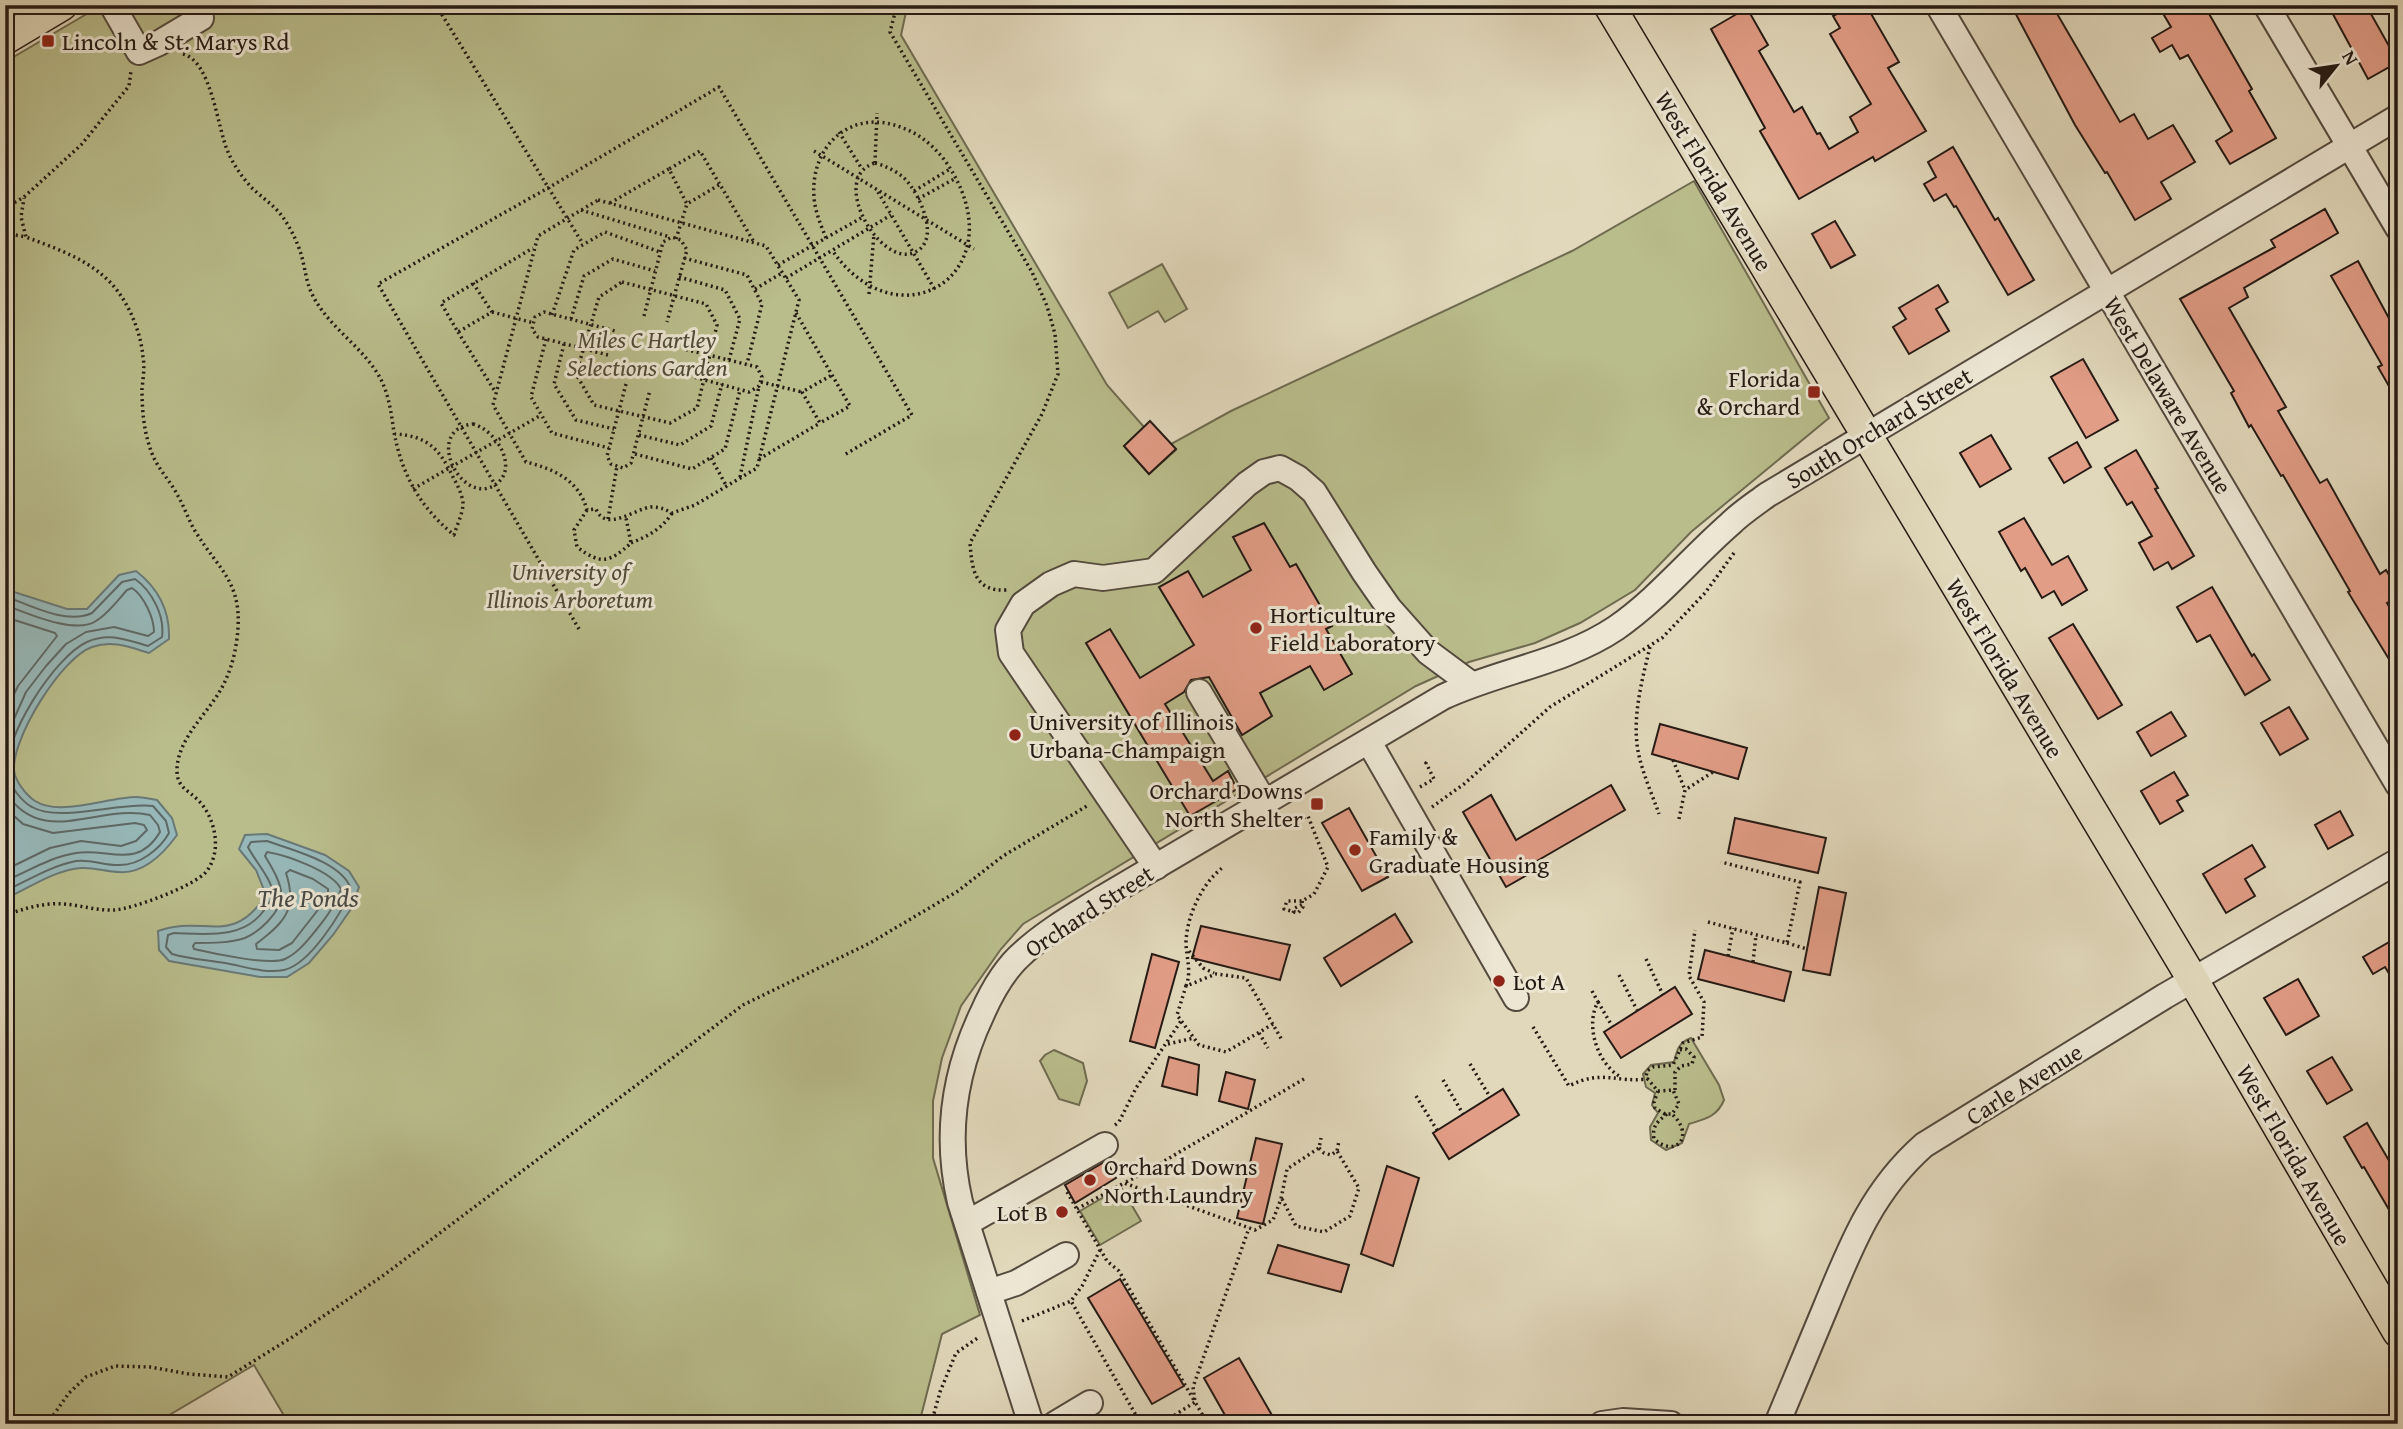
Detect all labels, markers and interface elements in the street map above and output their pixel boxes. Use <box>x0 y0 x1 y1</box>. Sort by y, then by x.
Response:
place label: Lincoln & St. Marys Rd <box>62 24 290 59</box>
north arrow <box>2302 32 2372 102</box>
marker: Lincoln & St. Marys Rd <box>40 33 56 49</box>
text: N <box>2335 45 2366 70</box>
street label: West Florida Avenue <box>1646 84 1782 278</box>
street label: West Delaware Avenue <box>2095 289 2241 501</box>
park label: Miles C Hartley Selections Garden <box>566 322 728 385</box>
street label: South Orchard Street <box>1779 358 1979 498</box>
place label: Florida & Orchard <box>1697 361 1801 424</box>
marker: Florida & Orchard <box>1806 384 1822 400</box>
park label: University of Illinois Arboretum <box>487 554 653 617</box>
street label: West Florida Avenue <box>1937 571 2073 765</box>
place label: Horticulture Field Laboratory <box>1270 597 1436 660</box>
marker: Horticulture Field Laboratory <box>1248 620 1264 636</box>
place label: University of Illinois Urbana-Champaign <box>1029 704 1234 767</box>
marker: University of Illinois Urbana-Champaign <box>1007 727 1023 743</box>
place label: Orchard Downs North Shelter <box>1150 773 1303 836</box>
marker: Orchard Downs North Shelter <box>1309 796 1325 812</box>
place label: Family & Graduate Housing <box>1369 819 1549 882</box>
marker: Family & Graduate Housing <box>1347 842 1363 858</box>
street label: Orchard Street <box>1018 856 1161 966</box>
water label: The Ponds <box>257 878 359 917</box>
place label: Lot A <box>1513 964 1566 999</box>
marker: Lot A <box>1491 973 1507 989</box>
street label: Carle Avenue <box>1959 1034 2089 1134</box>
street label: West Florida Avenue <box>2228 1058 2360 1252</box>
place label: Orchard Downs North Laundry <box>1104 1149 1257 1212</box>
marker: Orchard Downs North Laundry <box>1082 1172 1098 1188</box>
place label: Lot B <box>997 1195 1048 1230</box>
marker: Lot B <box>1054 1204 1070 1220</box>

